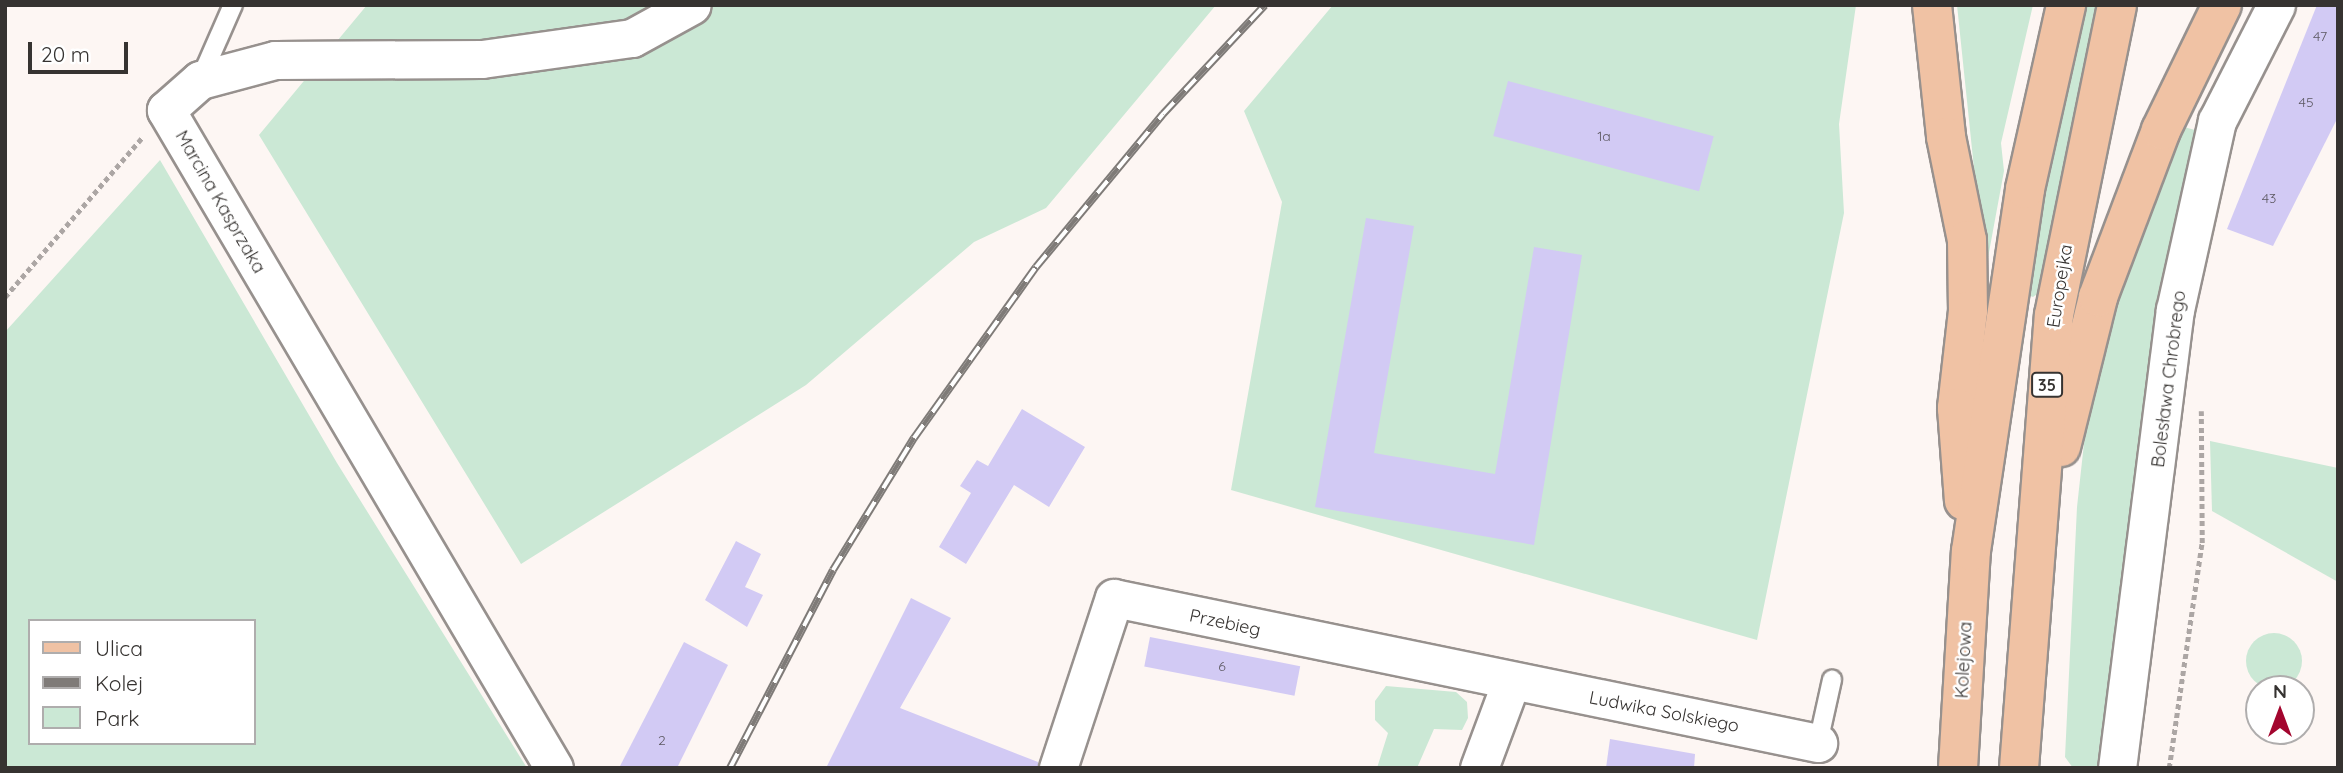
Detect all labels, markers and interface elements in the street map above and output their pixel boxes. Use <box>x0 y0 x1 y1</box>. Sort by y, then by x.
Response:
scale bar <box>32 28 131 72</box>
house number: 47 <box>2313 28 2327 44</box>
text: 20 m <box>41 41 90 67</box>
house number: 45 <box>2298 94 2314 110</box>
street label: Marcina Kasprzaka <box>170 127 270 277</box>
house number: 1a <box>1597 128 1611 144</box>
house number: 43 <box>2262 190 2276 206</box>
street label: Europejka <box>2043 243 2077 329</box>
street label: Bolesława Chrobrego <box>2147 289 2191 469</box>
road number: 35 <box>2030 372 2064 398</box>
street label: Przebieg <box>1187 605 1263 641</box>
legend <box>28 619 256 745</box>
street label: Kolejowa <box>1951 621 1977 699</box>
text: Ulica <box>95 635 143 661</box>
house number: 6 <box>1218 658 1226 674</box>
text: Kolej <box>95 670 144 696</box>
north arrow <box>2245 675 2315 745</box>
text: N <box>2273 679 2287 703</box>
street label: Ludwika Solskiego <box>1587 687 1741 737</box>
text: Park <box>95 705 139 731</box>
house number: 2 <box>658 732 666 748</box>

